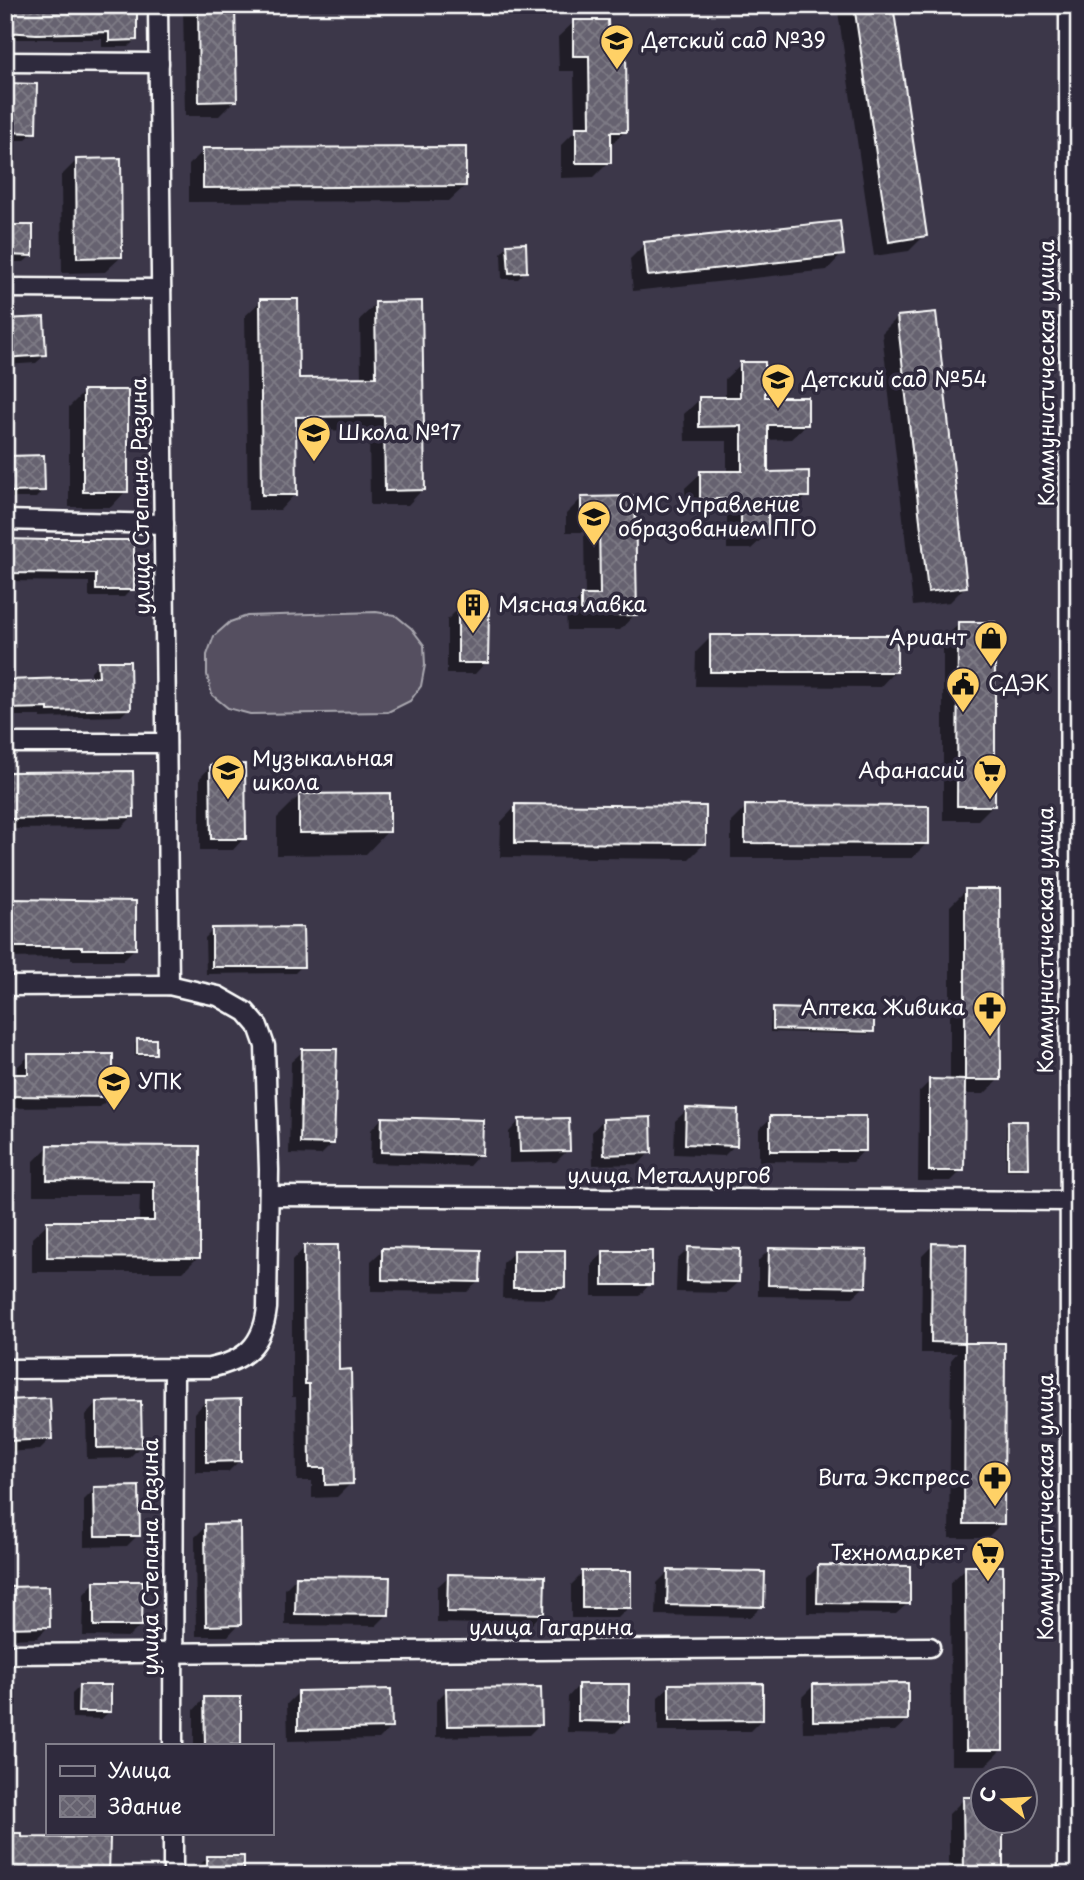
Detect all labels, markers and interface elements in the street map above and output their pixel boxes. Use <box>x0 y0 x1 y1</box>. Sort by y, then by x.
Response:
school or university icon: Детский сад №39 <box>598 22 636 71</box>
place label: Детский сад №39 <box>641 23 826 55</box>
street label: Коммунистическая улица <box>1029 239 1061 507</box>
school or university icon: Детский сад №54 <box>759 361 797 410</box>
place label: Детский сад №54 <box>801 362 987 394</box>
street label: улица Степана Разина <box>121 376 157 615</box>
school or university icon: Школа №17 <box>295 414 333 463</box>
place label: Школа №17 <box>338 415 461 447</box>
place label: ОМС Управление образованием ПГО <box>618 487 817 543</box>
school or university icon: ОМС Управление образованием ПГО <box>575 498 613 547</box>
building icon: Мясная лавка <box>454 586 492 635</box>
place label: Мясная лавка <box>498 587 647 619</box>
shop icon: Ариант <box>972 619 1010 668</box>
place label: Ариант <box>889 620 968 652</box>
public building icon: СДЭК <box>944 665 982 714</box>
place label: СДЭК <box>988 666 1050 698</box>
place label: Музыкальная школа <box>252 741 394 797</box>
school or university icon: Музыкальная школа <box>209 752 247 801</box>
supermarket icon: Афанасий <box>971 752 1009 801</box>
place label: Афанасий <box>858 753 965 785</box>
street label: Коммунистическая улица <box>1028 806 1060 1074</box>
pharmacy icon: Аптека Живика <box>971 989 1009 1038</box>
place label: Аптека Живика <box>801 990 966 1022</box>
school or university icon: УПК <box>95 1063 133 1112</box>
place label: УПК <box>138 1064 182 1096</box>
street label: улица Металлургов <box>567 1158 771 1190</box>
street label: Коммунистическая улица <box>1028 1373 1060 1641</box>
street label: улица Степана Разина <box>133 1437 165 1676</box>
pharmacy icon: Вита Экспресс <box>976 1459 1014 1508</box>
place label: Вита Экспресс <box>817 1460 970 1492</box>
supermarket icon: Техномаркет <box>969 1534 1007 1583</box>
place label: Техномаркет <box>831 1535 965 1567</box>
street label: улица Гагарина <box>469 1610 634 1642</box>
legend <box>46 1744 273 1834</box>
text: Улица <box>108 1753 171 1785</box>
north arrow <box>968 1764 1038 1834</box>
text: С <box>971 1783 1002 1806</box>
text: Здание <box>108 1789 182 1821</box>

